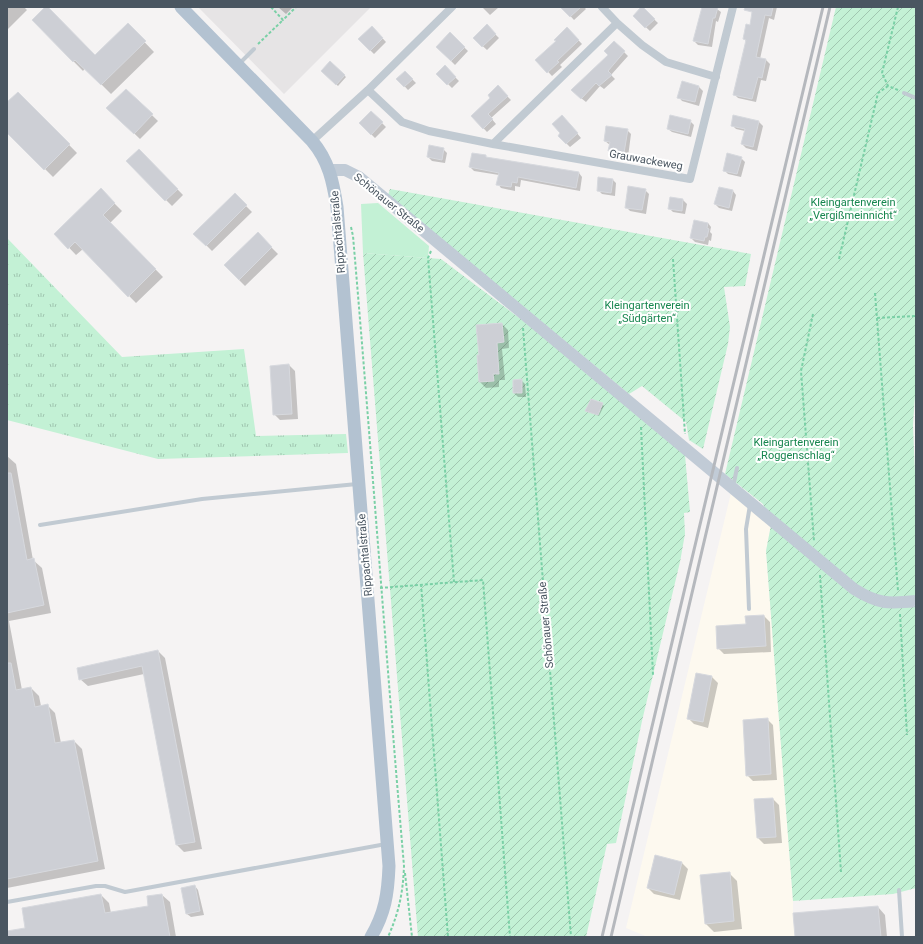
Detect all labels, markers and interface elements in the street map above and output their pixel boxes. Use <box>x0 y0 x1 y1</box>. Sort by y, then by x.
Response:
street label: Grauwackeweg <box>608 147 684 173</box>
street label: Schönauer Straße <box>351 171 427 236</box>
street label: Rippachtalstraße <box>328 190 348 274</box>
park label: Kleingartenverein „Vergißmeinnicht“ <box>809 196 897 222</box>
park label: Kleingartenverein „Südgärten“ <box>604 299 690 325</box>
park label: Kleingartenverein „Roggenschlag“ <box>753 436 839 462</box>
street label: Rippachtalstraße <box>355 513 375 597</box>
street label: Schönauer Straße <box>536 581 556 669</box>

